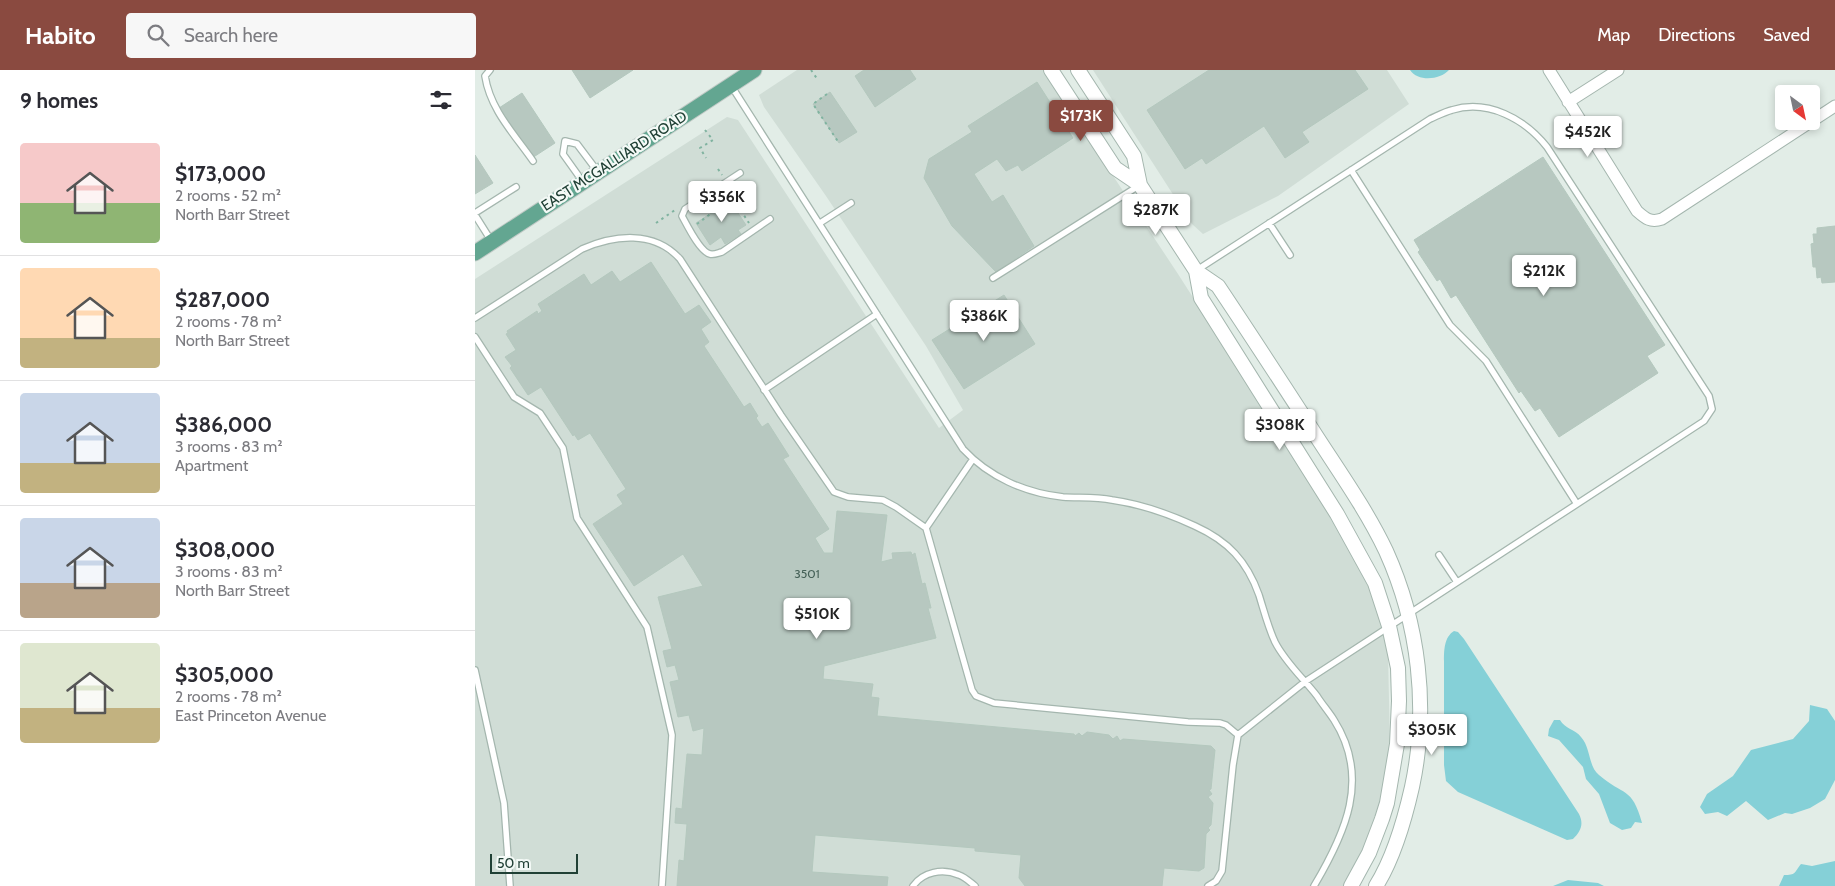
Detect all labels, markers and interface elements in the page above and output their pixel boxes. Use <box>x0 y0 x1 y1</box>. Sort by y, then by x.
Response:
search box <box>126 13 476 58</box>
text: Habito <box>25 21 96 50</box>
icon: search <box>144 21 172 49</box>
text: Search here <box>184 24 278 47</box>
text: Map <box>1597 24 1630 46</box>
text: Directions <box>1658 24 1735 46</box>
text: Saved <box>1763 24 1810 46</box>
north arrow <box>1775 85 1820 130</box>
map controls <box>1775 85 1820 130</box>
icon: filters <box>427 86 455 114</box>
text: 9 homes <box>20 88 98 113</box>
pin: $173K <box>1046 100 1116 142</box>
text: $173K <box>1060 106 1102 125</box>
street label: EAST MCGALLIARD ROAD <box>538 107 690 215</box>
pin: $452K <box>1553 116 1623 158</box>
text: $452K <box>1565 122 1611 141</box>
text: $173,000 <box>175 161 266 186</box>
icon: home <box>60 163 120 223</box>
pin: $356K <box>687 180 757 223</box>
text: 2 rooms · 52 m² <box>175 186 281 205</box>
text: $356K <box>699 187 745 206</box>
pin: $287K <box>1121 194 1191 236</box>
text: $287K <box>1133 200 1179 219</box>
text: North Barr Street <box>175 205 290 224</box>
pin: $212K <box>1509 254 1579 297</box>
text: $212K <box>1523 261 1565 280</box>
text: $287,000 <box>175 287 270 312</box>
icon: home <box>60 288 120 348</box>
pin: $386K <box>949 300 1019 342</box>
text: $386K <box>961 306 1007 325</box>
text: 2 rooms · 78 m² <box>175 312 282 331</box>
text: North Barr Street <box>175 331 290 350</box>
pin: $308K <box>1245 408 1315 451</box>
text: $386,000 <box>175 412 272 437</box>
icon: home <box>60 413 120 473</box>
text: $308K <box>1256 415 1304 434</box>
text: 3 rooms · 83 m² <box>175 437 283 456</box>
text: Apartment <box>175 456 248 475</box>
text: $308,000 <box>175 537 275 562</box>
icon: home <box>60 538 120 598</box>
text: 3 rooms · 83 m² <box>175 562 283 581</box>
house number: 3501 <box>794 566 820 581</box>
text: North Barr Street <box>175 581 290 600</box>
pin: $510K <box>782 598 852 640</box>
text: $510K <box>794 604 840 623</box>
text: $305,000 <box>175 662 274 687</box>
icon: home <box>60 663 120 723</box>
text: 2 rooms · 78 m² <box>175 687 282 706</box>
text: East Princeton Avenue <box>175 706 326 725</box>
pin: $305K <box>1397 714 1467 756</box>
text: $305K <box>1408 720 1456 739</box>
scale bar <box>490 851 577 874</box>
text: 50 m <box>497 854 530 872</box>

